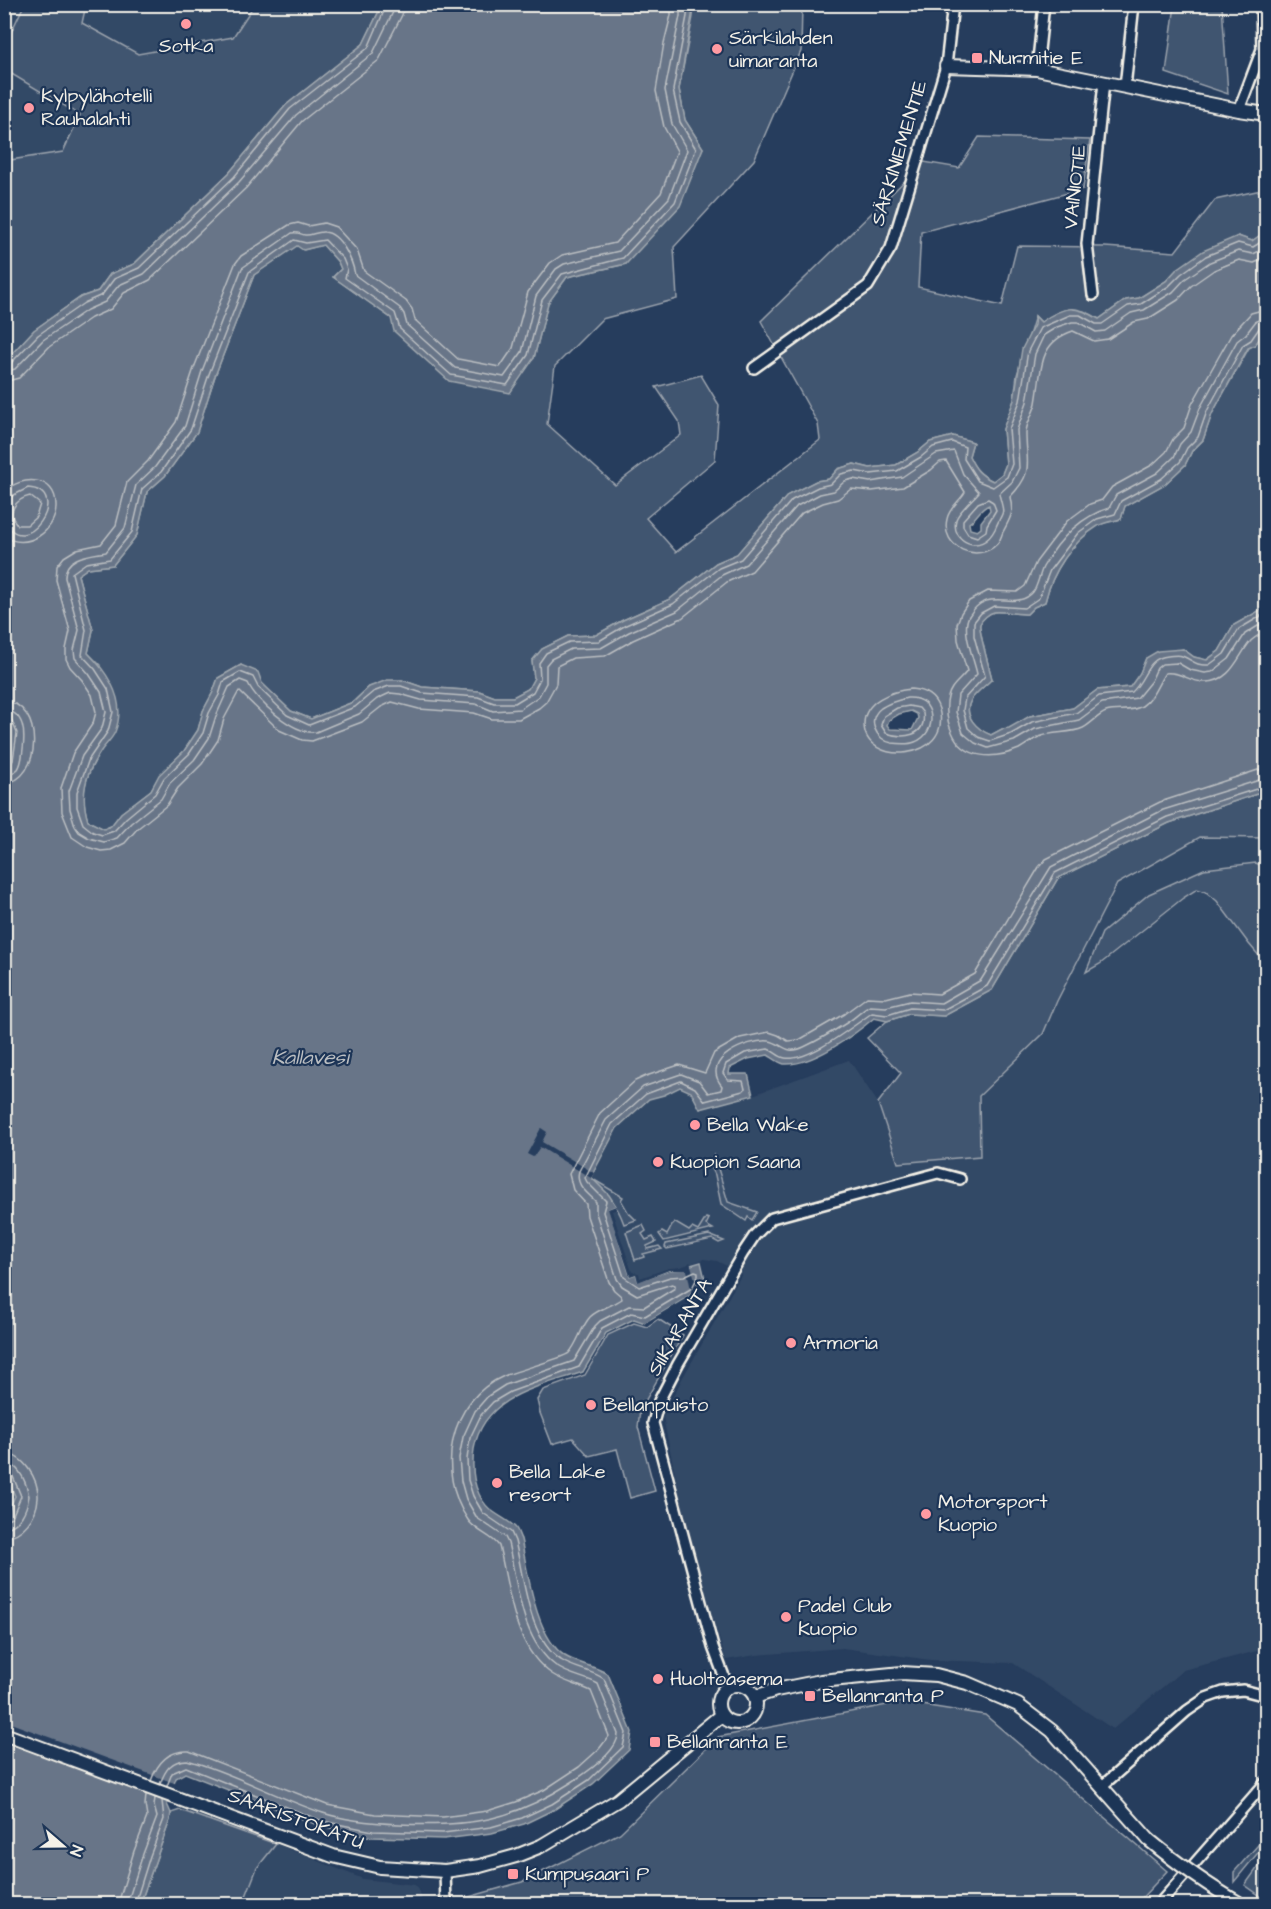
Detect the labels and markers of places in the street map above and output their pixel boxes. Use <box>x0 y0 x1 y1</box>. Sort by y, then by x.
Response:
marker: Sotka <box>179 17 193 31</box>
place label: Särkilahden uimaranta <box>729 24 833 75</box>
place label: Sotka <box>159 32 213 60</box>
marker: Särkilahden uimaranta <box>710 42 724 56</box>
place label: Nurmitie E <box>989 44 1083 72</box>
marker: Nurmitie E <box>970 51 984 65</box>
place label: Kylpylähotelli Rauhalahti <box>41 82 152 133</box>
marker: Kylpylähotelli Rauhalahti <box>22 101 36 115</box>
place label: Bella Wake <box>707 1111 809 1139</box>
marker: Bella Wake <box>688 1118 702 1132</box>
place label: Kuopion Saana <box>670 1148 800 1176</box>
marker: Kuopion Saana <box>651 1155 665 1169</box>
place label: Armoria <box>803 1329 878 1357</box>
marker: Armoria <box>784 1336 798 1350</box>
place label: Bellanpuisto <box>603 1391 708 1419</box>
marker: Bellanpuisto <box>584 1398 598 1412</box>
place label: Bella Lake resort <box>509 1458 606 1509</box>
marker: Bella Lake resort <box>490 1476 504 1490</box>
place label: Motorsport Kuopio <box>938 1488 1048 1539</box>
marker: Motorsport Kuopio <box>919 1507 933 1521</box>
place label: Padel Club Kuopio <box>798 1592 892 1643</box>
marker: Padel Club Kuopio <box>779 1610 793 1624</box>
place label: Huoltoasema <box>670 1665 783 1693</box>
marker: Huoltoasema <box>651 1672 665 1686</box>
place label: Bellanranta P <box>822 1682 944 1710</box>
marker: Bellanranta P <box>803 1689 817 1703</box>
place label: Bellanranta E <box>667 1728 788 1756</box>
marker: Bellanranta E <box>648 1735 662 1749</box>
place label: Kumpusaari P <box>525 1860 650 1888</box>
marker: Kumpusaari P <box>506 1867 520 1881</box>

